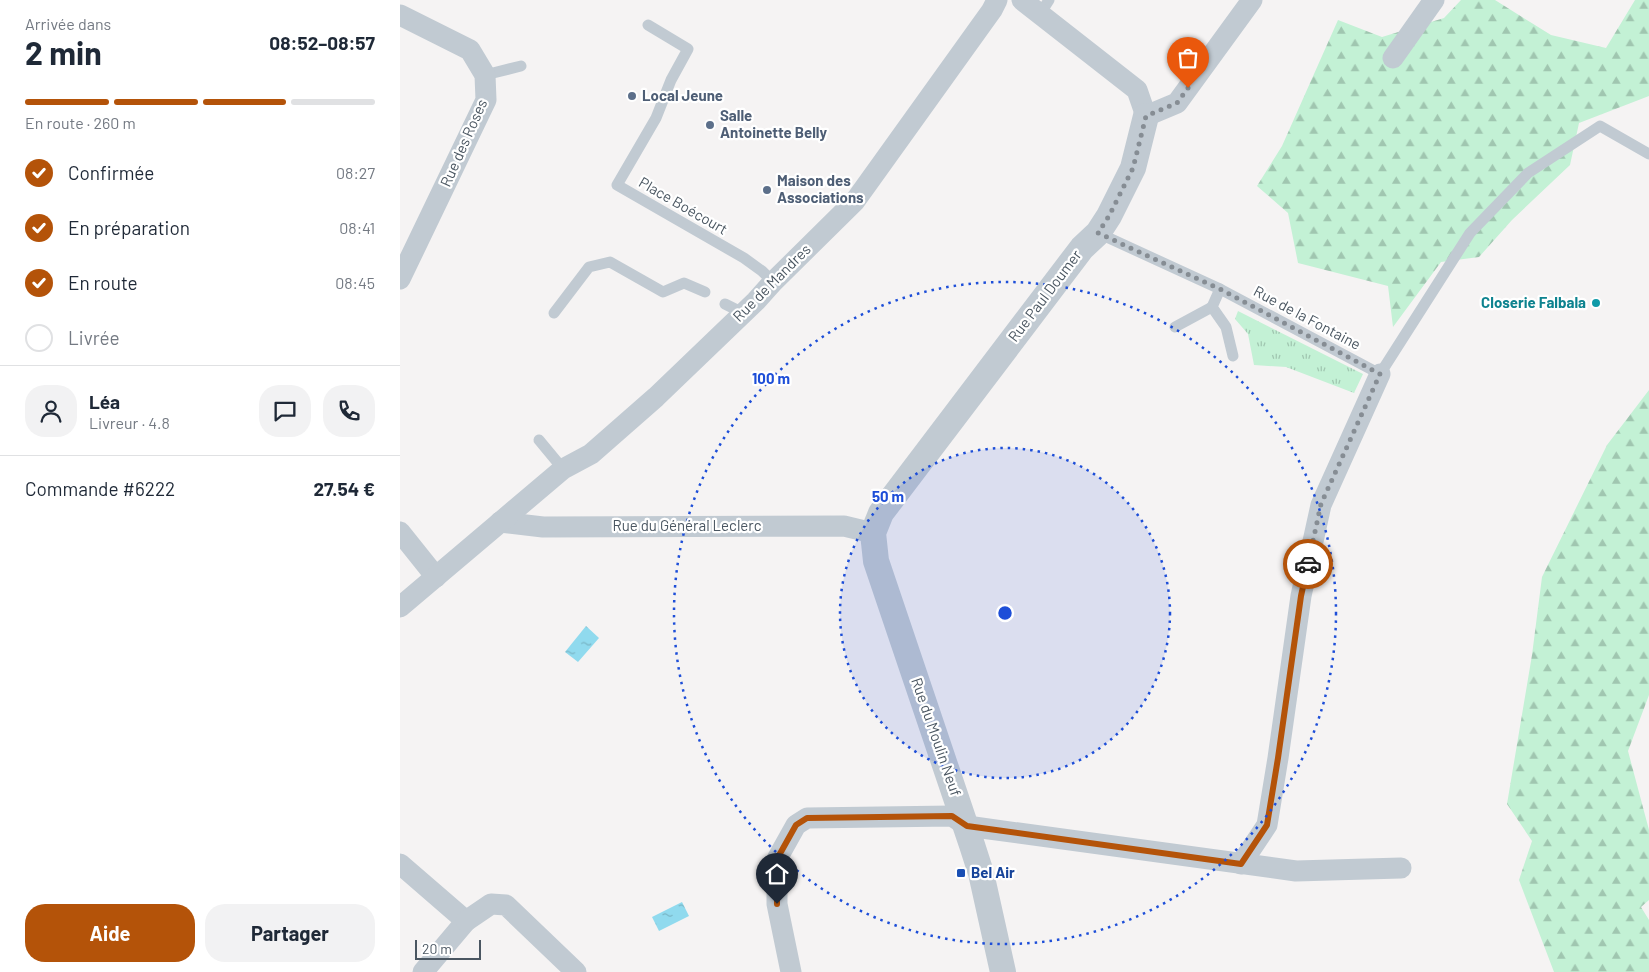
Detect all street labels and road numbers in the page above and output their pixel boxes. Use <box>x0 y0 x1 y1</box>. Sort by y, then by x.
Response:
street label: Rue des Roses <box>436 96 490 189</box>
street label: Place Boécourt <box>636 172 731 238</box>
street label: Rue de Mandres <box>729 240 814 325</box>
street label: Rue Paul Doumer <box>1004 245 1085 345</box>
street label: Rue de la Fontaine <box>1251 281 1364 353</box>
street label: Rue du Général Leclerc <box>612 516 762 534</box>
street label: Rue du Moulin Neuf <box>908 675 966 798</box>

